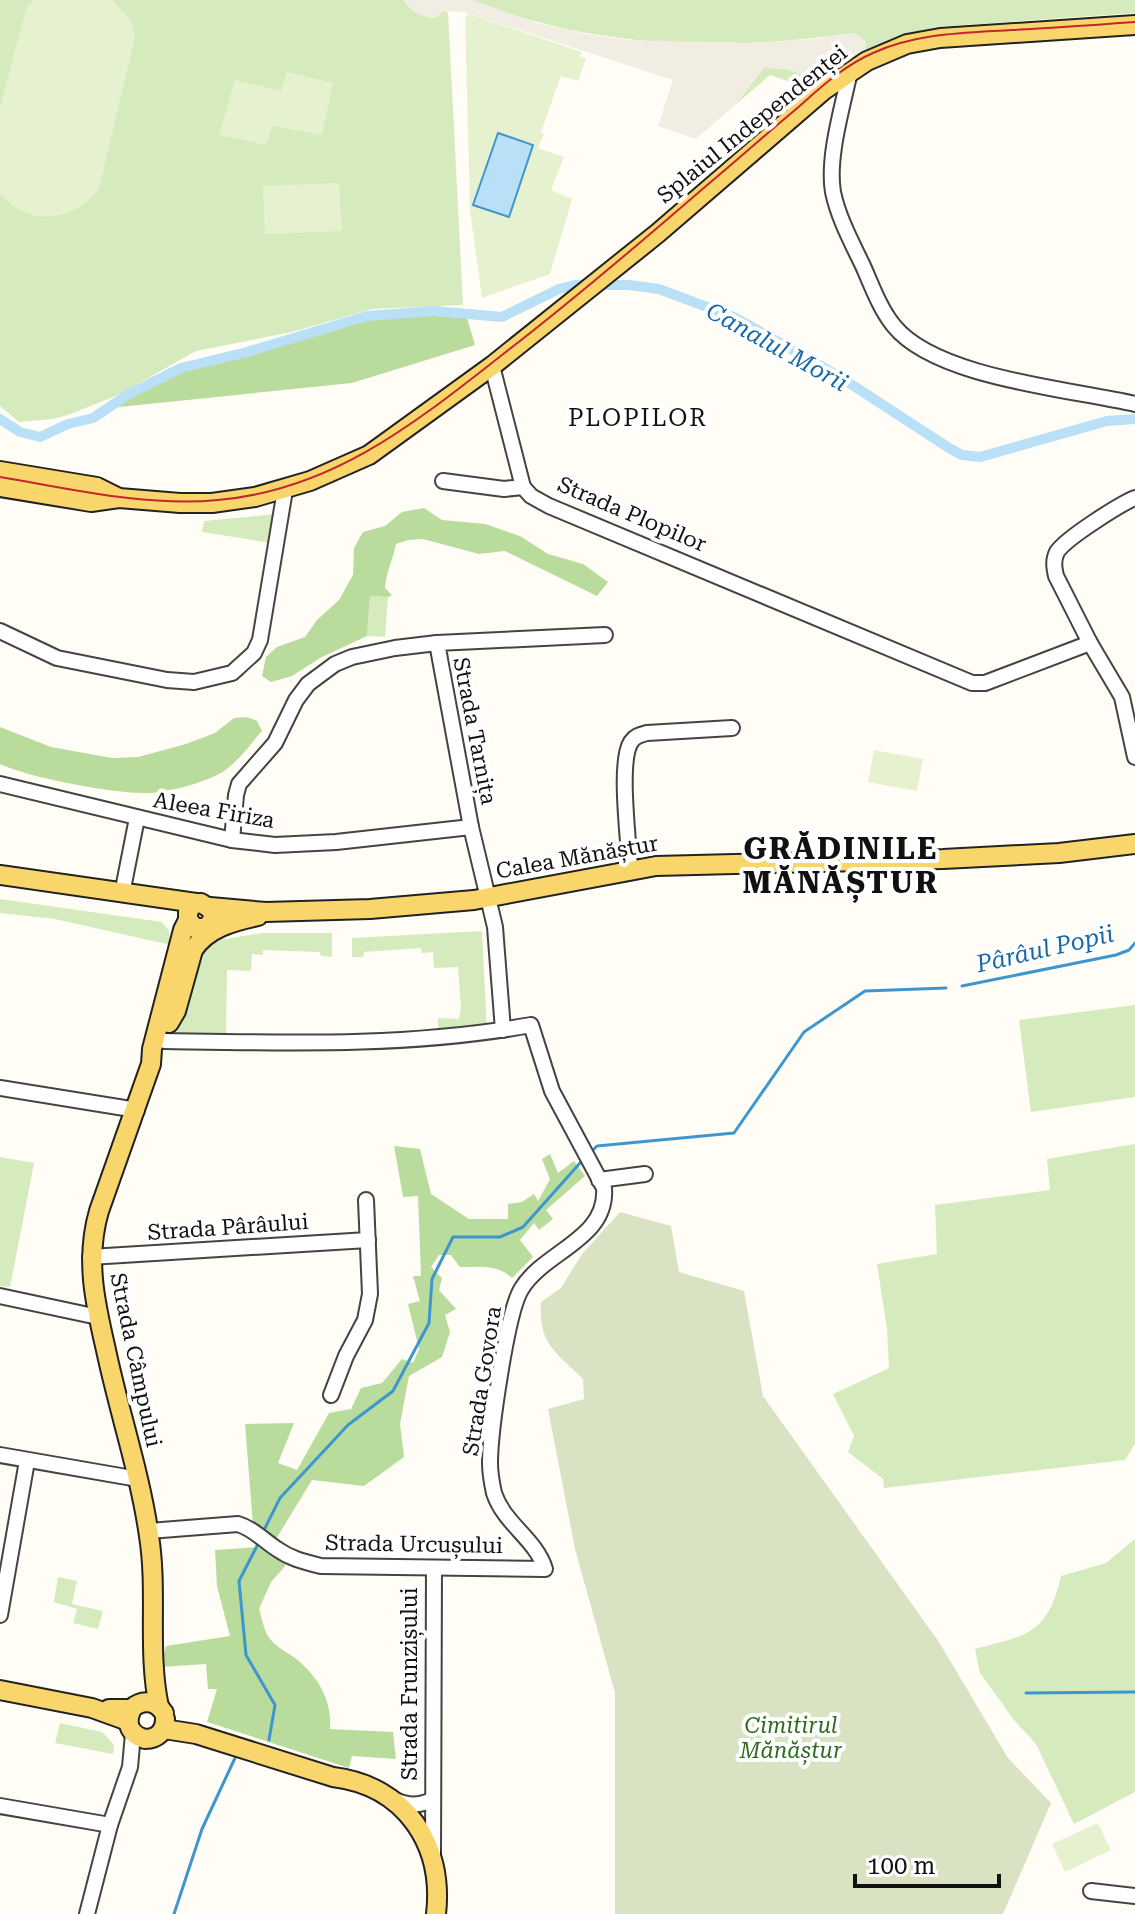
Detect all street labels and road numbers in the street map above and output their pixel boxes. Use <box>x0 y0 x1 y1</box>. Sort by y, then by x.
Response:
street label: Splaiul Independenței <box>652 40 853 210</box>
street label: Strada Plopilor <box>554 471 710 557</box>
street label: Strada Tarnița <box>447 655 502 807</box>
street label: Aleea Firiza <box>151 787 277 833</box>
street label: Calea Mănăștur <box>494 830 660 886</box>
street label: Strada Pârâului <box>147 1209 309 1245</box>
street label: Strada Câmpului <box>105 1271 167 1449</box>
street label: Strada Govora <box>458 1304 506 1458</box>
street label: Strada Urcușului <box>325 1530 503 1560</box>
street label: Strada Frunzișului <box>397 1588 424 1780</box>

